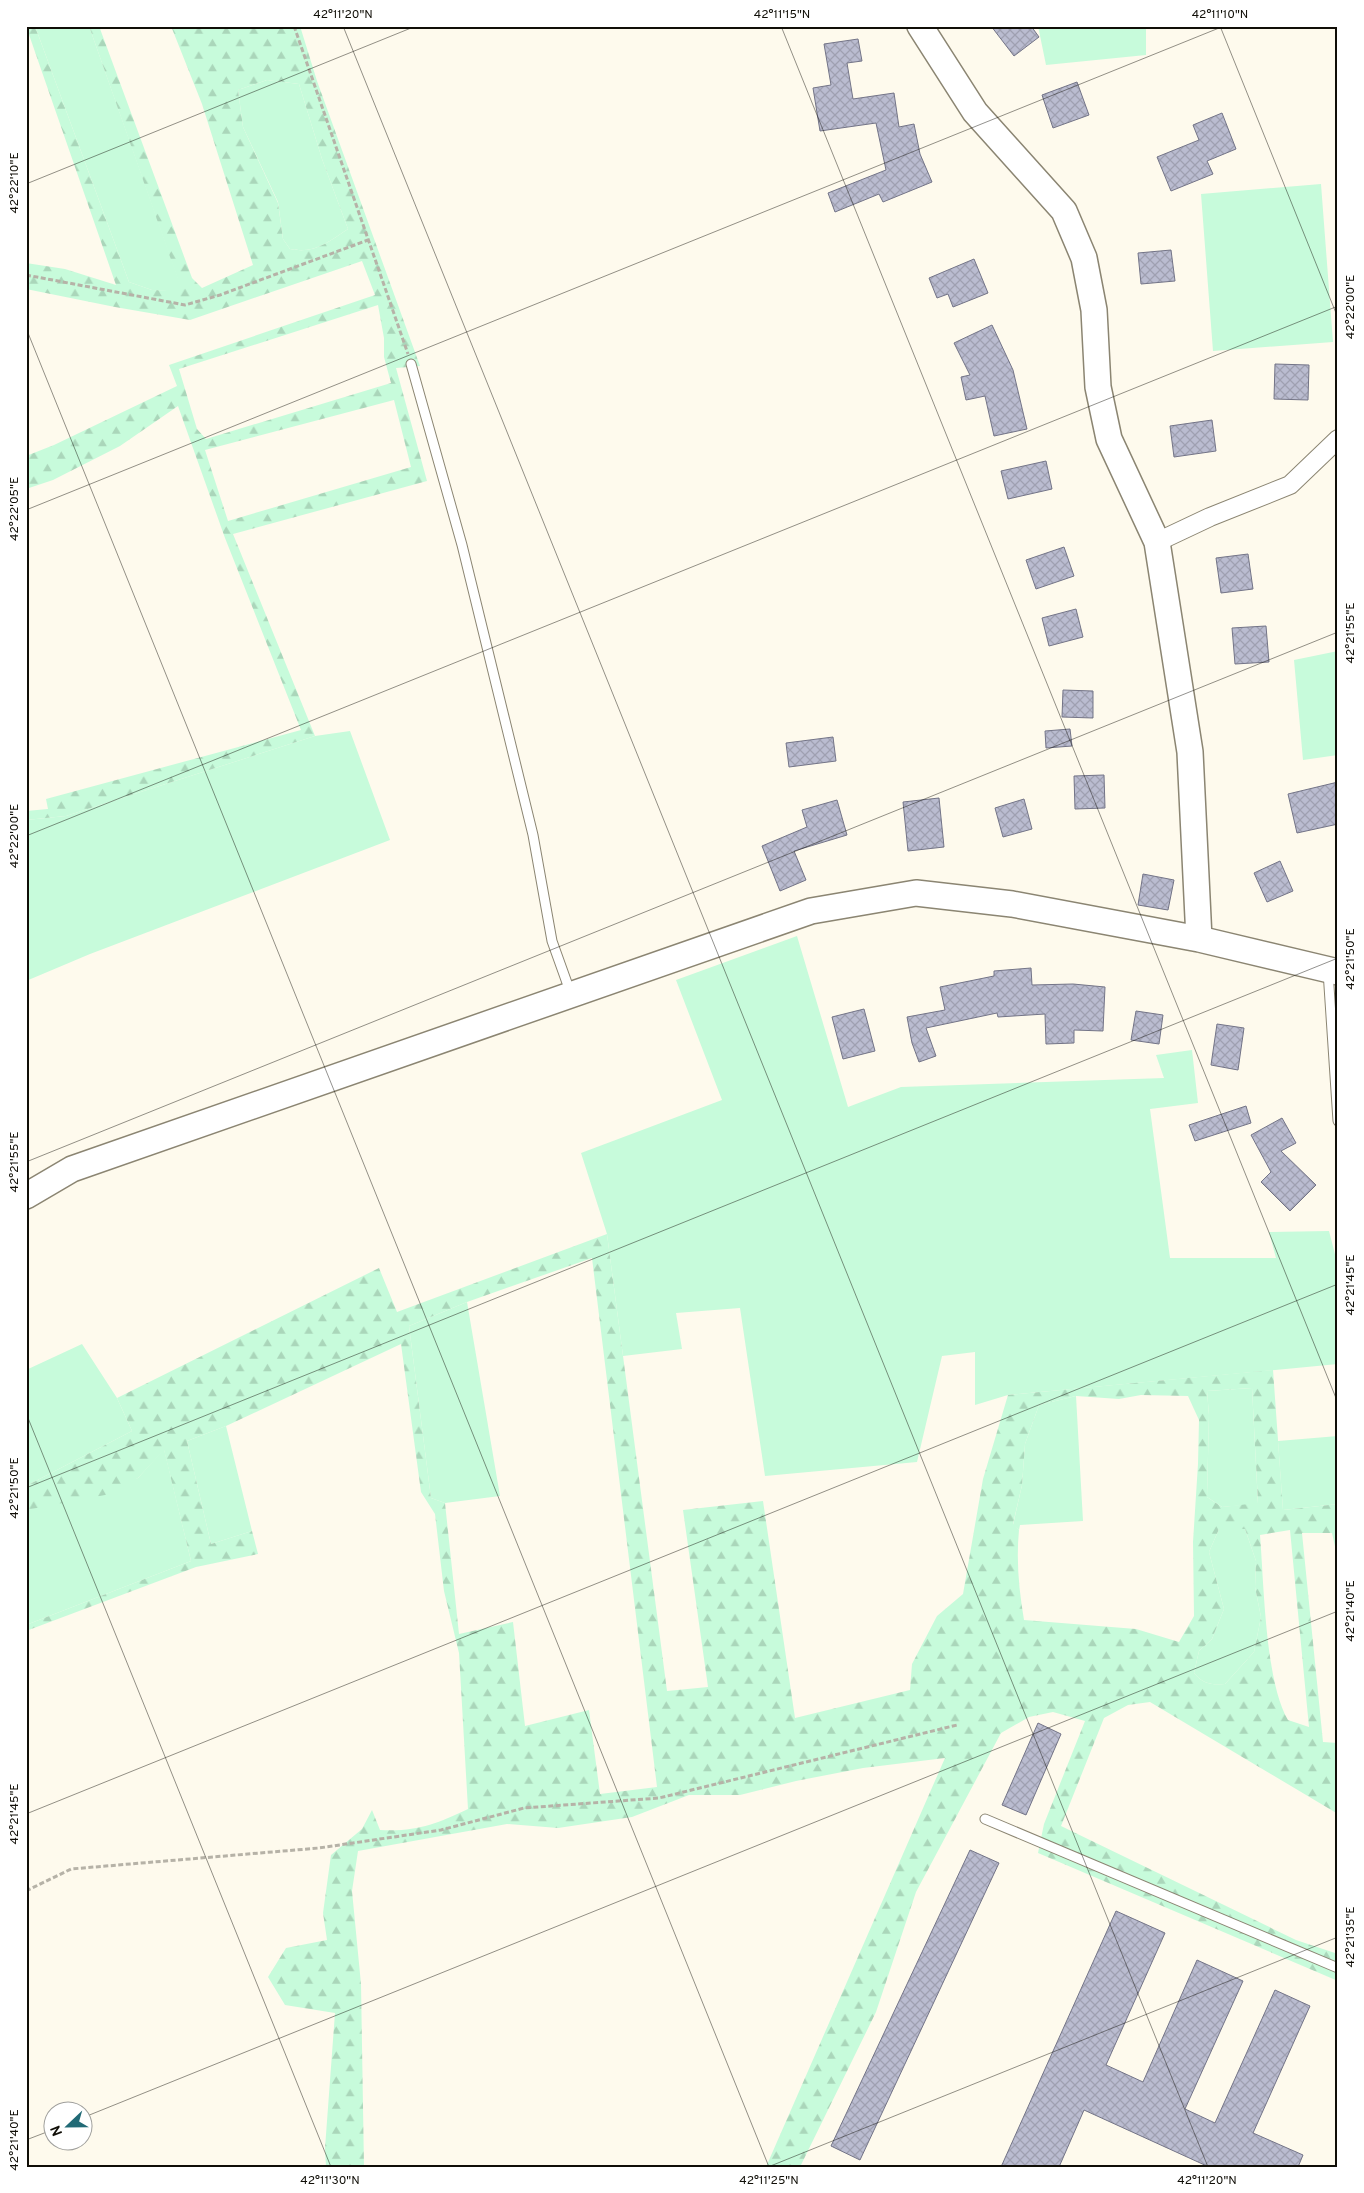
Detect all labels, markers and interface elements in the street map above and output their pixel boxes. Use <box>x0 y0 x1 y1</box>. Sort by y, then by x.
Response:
text: 42°11'20"N <box>313 7 373 23</box>
text: 42°11'15"N <box>754 7 810 23</box>
text: 42°11'10"N <box>1192 7 1248 23</box>
text: 42°22'10"E <box>7 152 23 214</box>
text: 42°22'00"E <box>1343 275 1359 339</box>
text: 42°22'05"E <box>7 477 23 541</box>
text: 42°21'55"E <box>1343 602 1359 664</box>
text: 42°22'00"E <box>7 804 23 868</box>
text: 42°21'50"E <box>1343 928 1359 990</box>
text: 42°21'55"E <box>7 1131 23 1193</box>
text: 42°21'45"E <box>1343 1254 1359 1316</box>
text: 42°21'50"E <box>7 1457 23 1519</box>
text: 42°21'40"E <box>1343 1580 1359 1642</box>
text: 42°21'45"E <box>7 1783 23 1845</box>
text: 42°21'35"E <box>1343 1907 1359 1967</box>
north arrow <box>42 2100 92 2150</box>
text: 42°21'40"E <box>7 2109 23 2171</box>
text: N <box>48 2122 67 2138</box>
text: 42°11'30"N <box>300 2173 360 2189</box>
text: 42°11'25"N <box>739 2173 799 2189</box>
text: 42°11'20"N <box>1177 2173 1237 2189</box>

